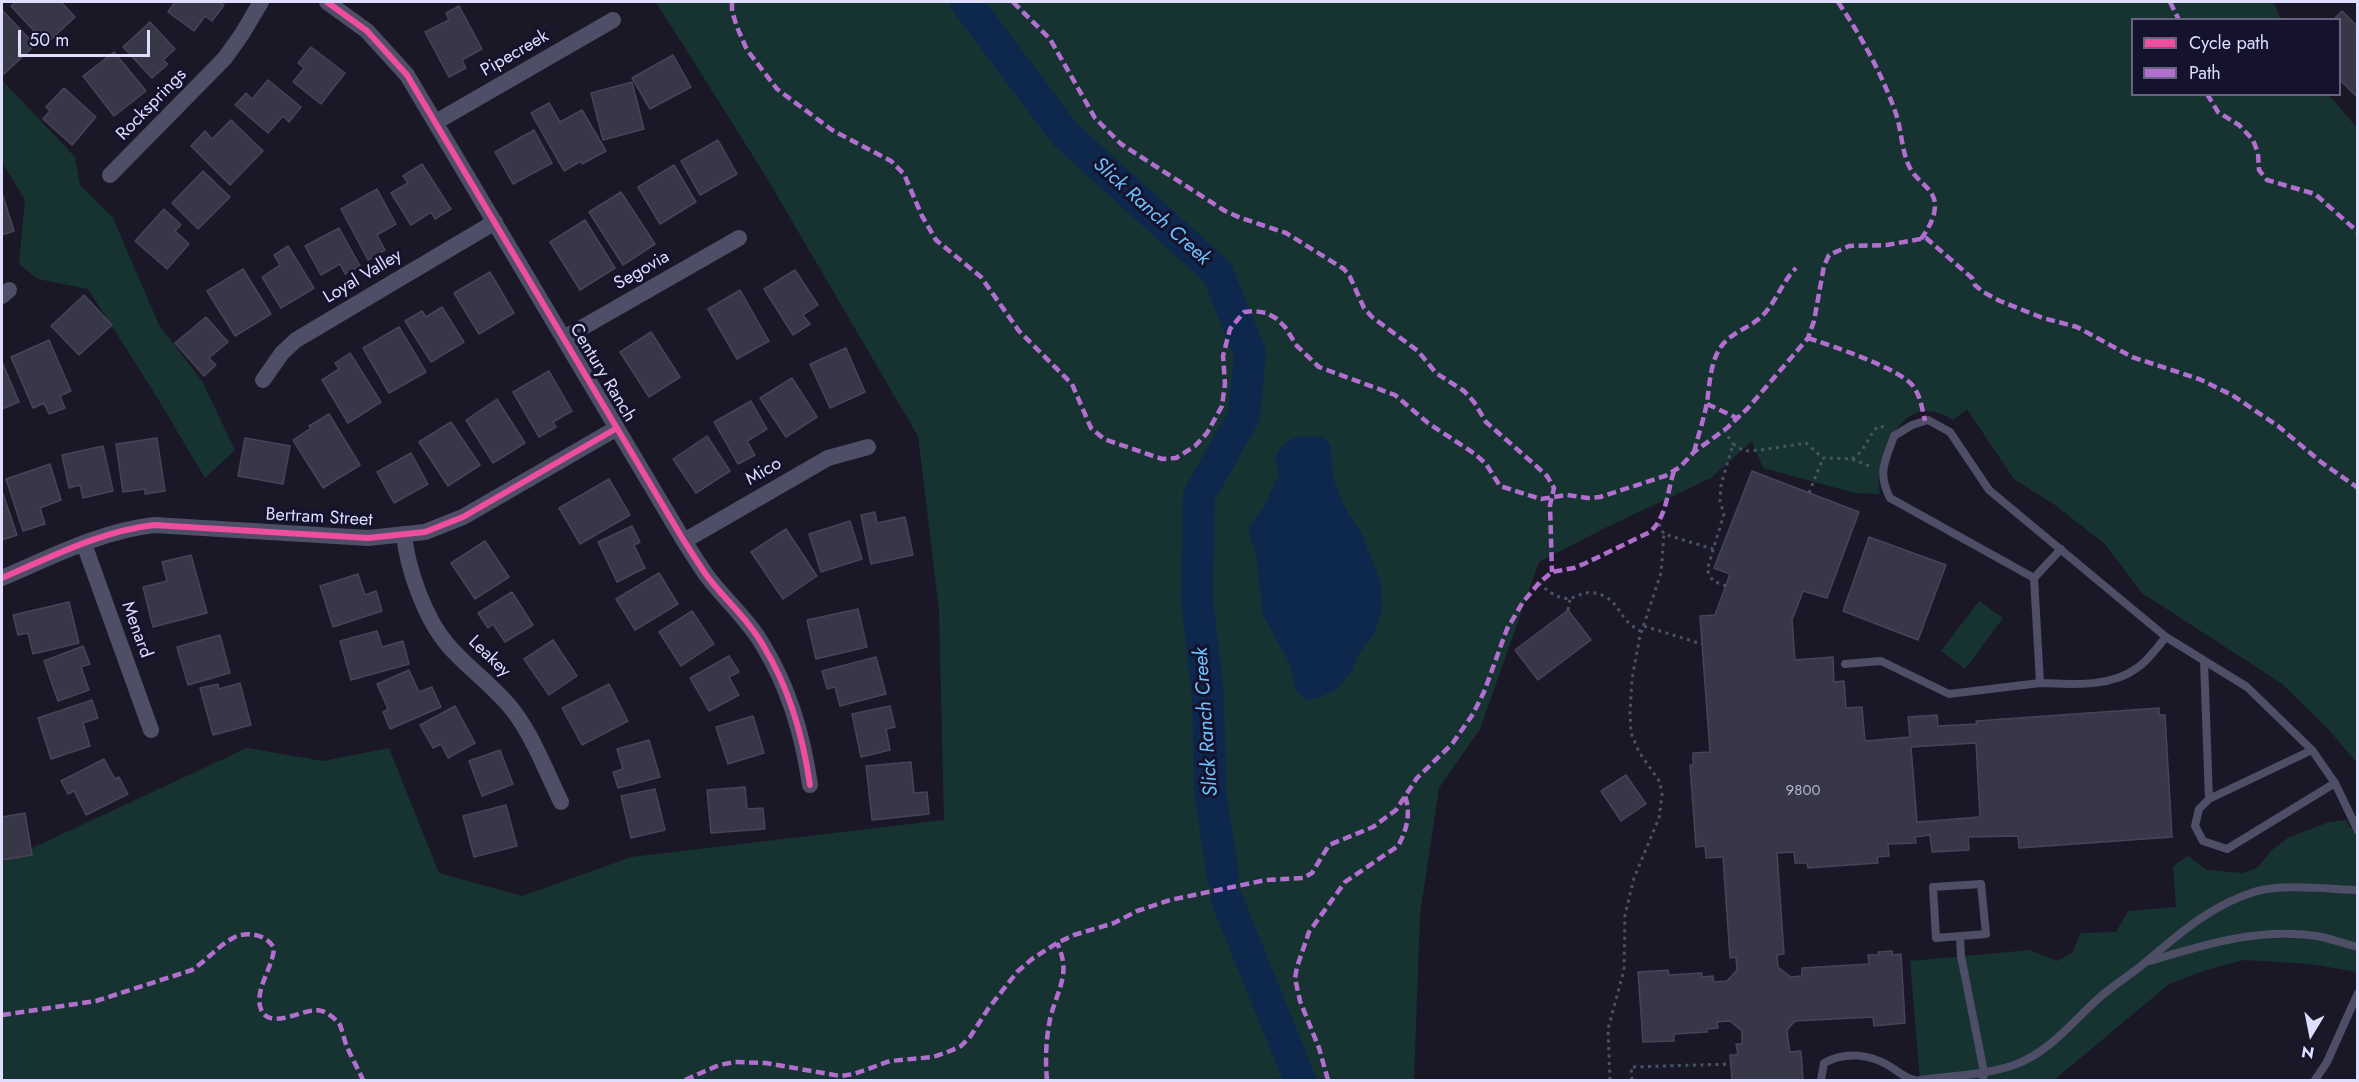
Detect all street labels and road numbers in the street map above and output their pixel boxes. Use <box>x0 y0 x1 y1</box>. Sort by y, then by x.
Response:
street label: Pipecreek <box>477 26 553 82</box>
street label: Rocksprings <box>112 64 192 146</box>
street label: Loyal Valley <box>320 245 406 309</box>
street label: Segovia <box>611 247 673 295</box>
street label: Century Ranch <box>564 320 640 426</box>
street label: Mico <box>742 453 786 491</box>
street label: Bertram Street <box>265 504 373 532</box>
street label: Menard <box>116 599 156 661</box>
street label: Leakey <box>463 632 515 682</box>

